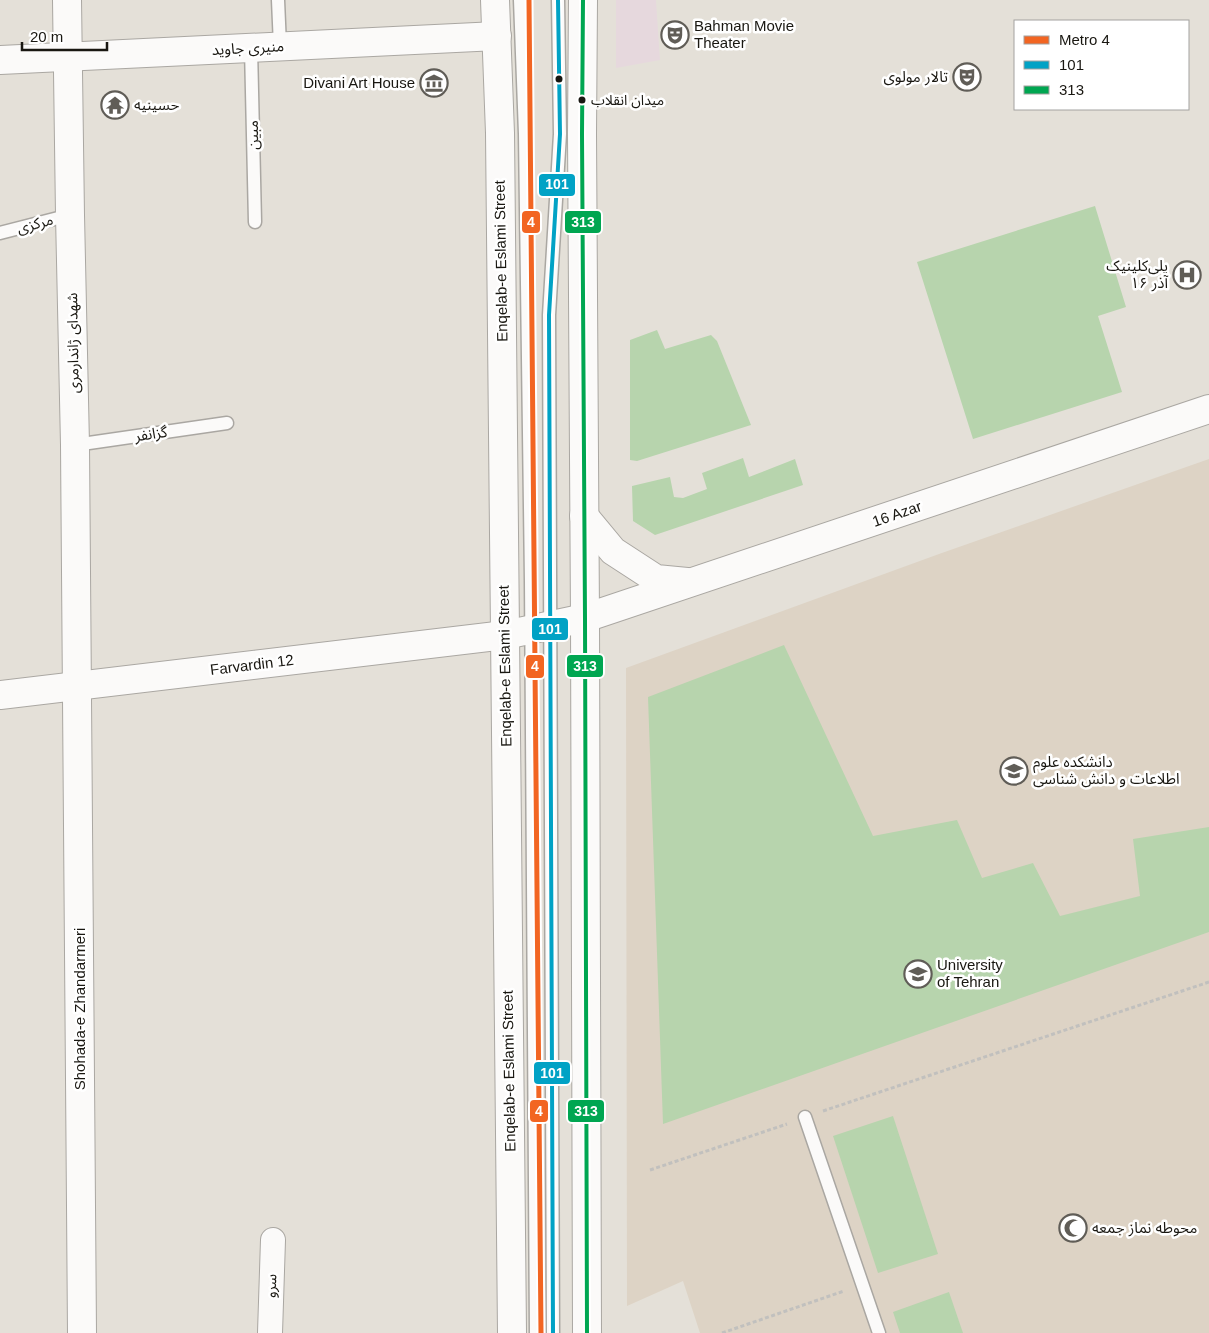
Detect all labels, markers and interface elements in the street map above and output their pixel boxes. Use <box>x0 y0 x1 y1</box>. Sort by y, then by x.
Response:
place label: Bahman Movie Theater <box>694 17 794 51</box>
scale bar <box>22 20 108 52</box>
theatre icon: Bahman Movie Theater <box>660 20 690 50</box>
legend <box>1014 20 1189 110</box>
text: 20 m <box>30 28 63 45</box>
text: Metro 4 <box>1059 31 1110 48</box>
street label: منیری جاوید <box>211 37 285 59</box>
text: 101 <box>1059 56 1084 73</box>
theatre icon: تالار مولوی <box>952 62 982 92</box>
museum icon: Divani Art House <box>419 68 449 98</box>
place label: تالار مولوی <box>883 68 948 86</box>
place label: Divani Art House <box>303 74 415 91</box>
unlabelled marker <box>554 74 564 84</box>
text: 313 <box>1059 81 1084 98</box>
temple icon: حسینیه <box>100 90 130 120</box>
place label: میدان انقلاب <box>591 92 664 109</box>
marker: میدان انقلاب <box>577 95 587 105</box>
place label: حسینیه <box>134 96 179 113</box>
street label: مبین <box>244 120 262 150</box>
line badge: 101 <box>538 173 576 197</box>
text: 101 <box>545 176 569 192</box>
street label: Enqelab-e Eslami Street <box>491 179 510 342</box>
line badge: 4 <box>521 210 541 234</box>
line badge: 313 <box>564 210 602 234</box>
street label: مرکزی <box>15 211 55 237</box>
text: 4 <box>527 214 535 230</box>
text: 313 <box>571 214 595 230</box>
place label: پلی‌کلینیک ۱۶ آذر <box>1106 257 1169 292</box>
hospital icon: پلی‌کلینیک ۱۶ آذر <box>1172 260 1202 290</box>
street label: شهدای ژاندارمری <box>63 292 83 394</box>
street label: گزانفر <box>133 423 169 445</box>
street label: 16 Azar <box>870 497 924 530</box>
street label: Enqelab-e Eslami Street <box>495 584 514 747</box>
line badge: 101 <box>531 617 569 641</box>
text: 101 <box>538 621 562 637</box>
street label: Farvardin 12 <box>209 651 295 678</box>
line badge: 4 <box>525 654 545 679</box>
line badge: 313 <box>566 654 604 678</box>
text: 4 <box>531 658 539 674</box>
text: 313 <box>573 658 597 674</box>
place label: دانشکده علوم اطلاعات و دانش شناسی <box>1033 753 1180 788</box>
school or university icon: دانشکده علوم اطلاعات و دانش شناسی <box>999 756 1029 786</box>
street label: Shohada-e Zhandarmeri <box>71 928 88 1090</box>
place label: University of Tehran <box>937 956 1003 990</box>
school or university icon: University of Tehran <box>903 959 933 989</box>
street label: Enqelab-e Eslami Street <box>499 989 518 1152</box>
line badge: 101 <box>533 1061 571 1085</box>
text: 101 <box>540 1065 564 1081</box>
line badge: 4 <box>529 1099 549 1123</box>
line badge: 313 <box>567 1099 605 1123</box>
text: 4 <box>535 1103 543 1119</box>
text: 313 <box>574 1103 598 1119</box>
mosque icon: محوطه نماز جمعه <box>1058 1213 1088 1243</box>
place label: محوطه نماز جمعه <box>1092 1219 1197 1237</box>
street label: سرو <box>262 1273 280 1299</box>

